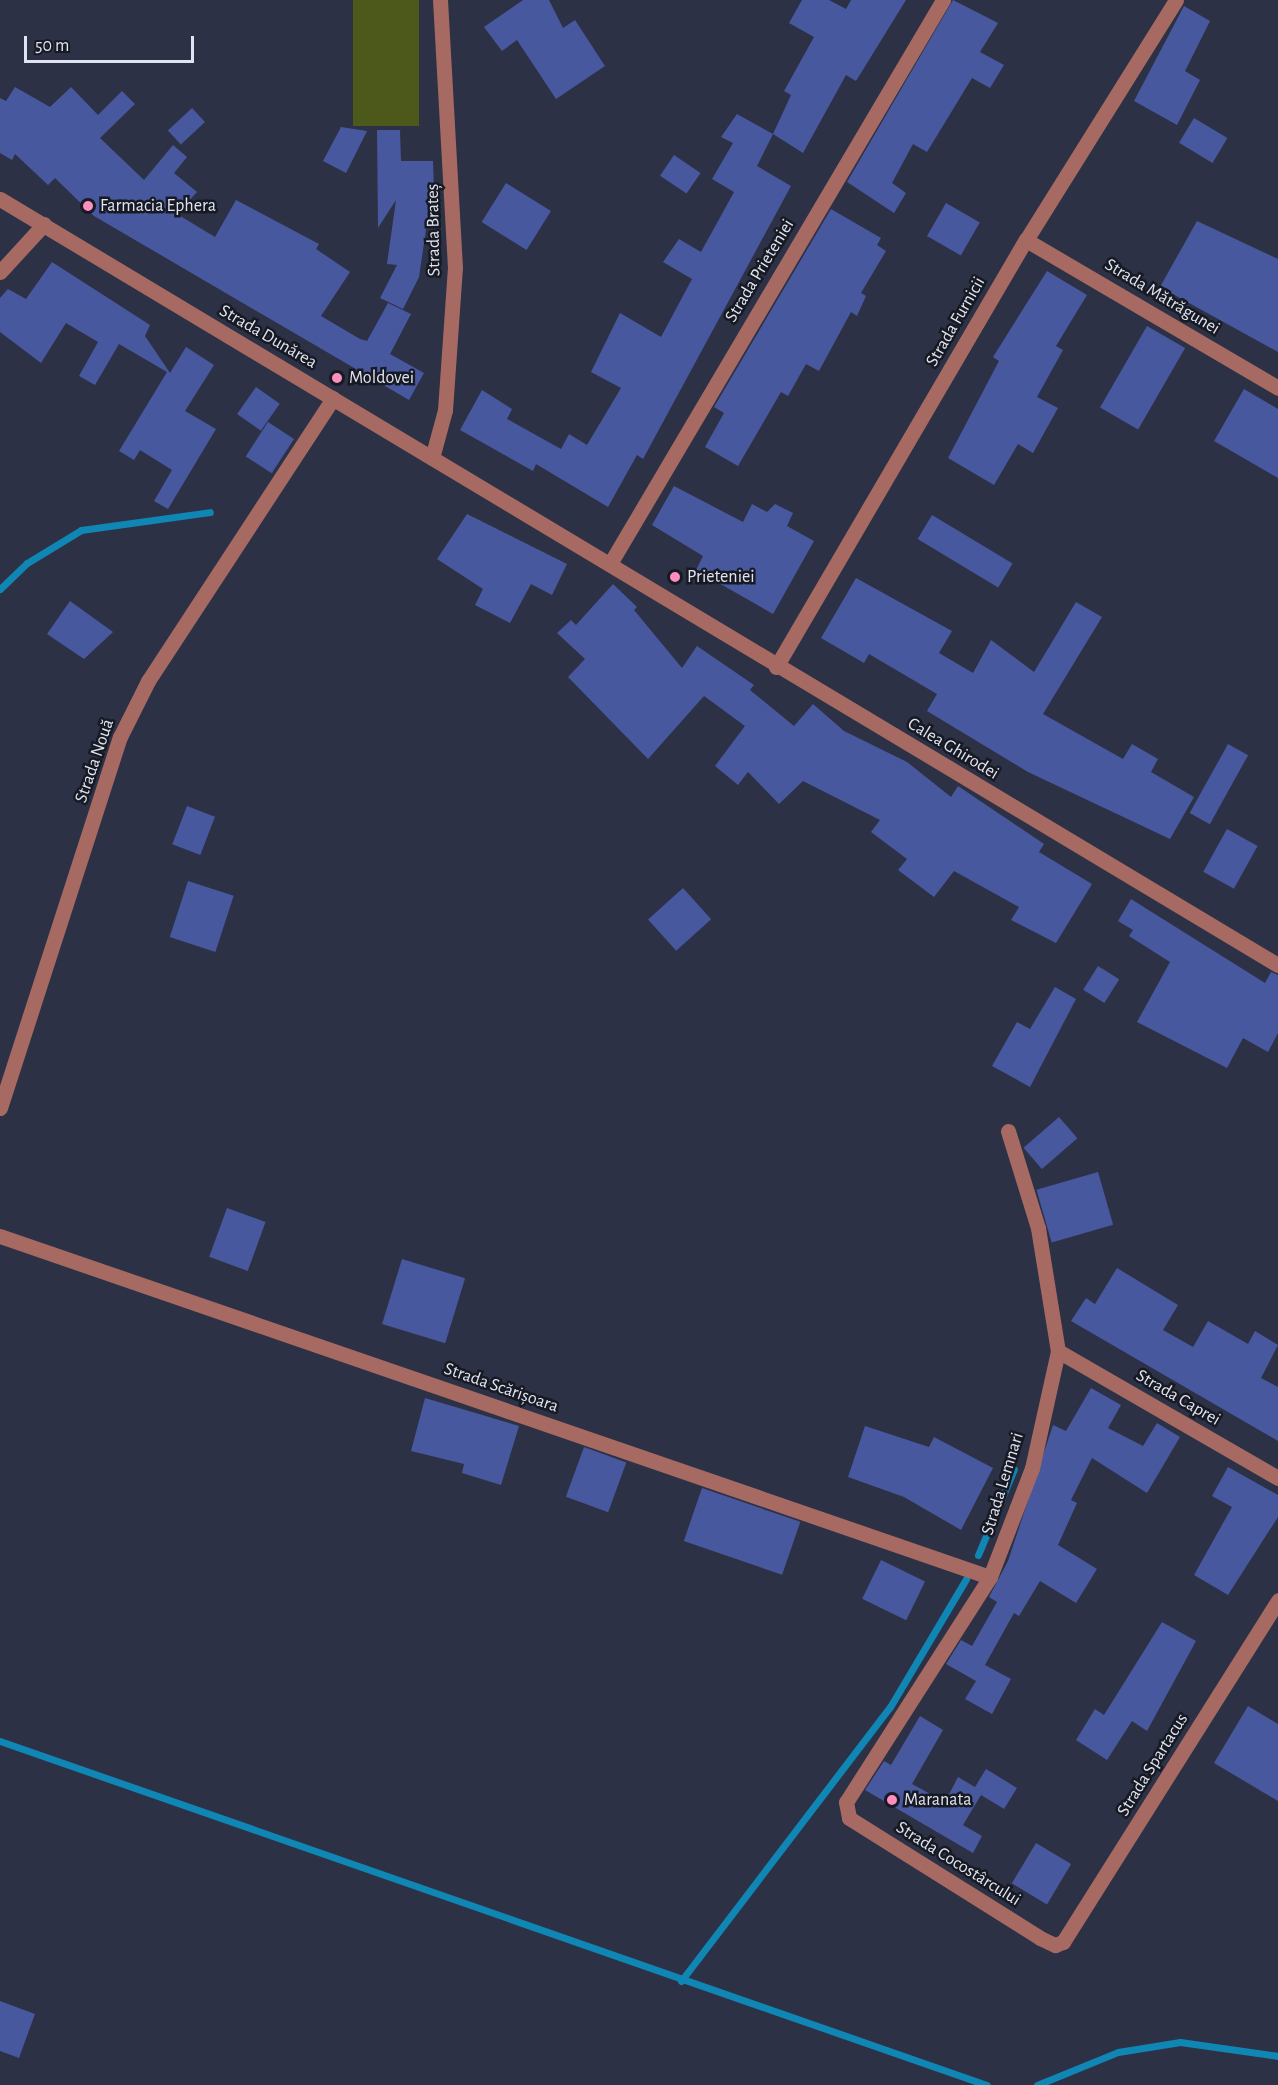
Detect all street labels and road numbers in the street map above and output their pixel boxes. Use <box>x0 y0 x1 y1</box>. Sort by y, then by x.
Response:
street label: Strada Brateș <box>422 183 446 277</box>
street label: Strada Prieteniei <box>721 216 799 326</box>
street label: Strada Mătrăgunei <box>1100 254 1224 340</box>
street label: Strada Furnicii <box>922 273 990 371</box>
street label: Strada Dunărea <box>215 300 321 374</box>
street label: Calea Ghirodei <box>903 713 1003 785</box>
street label: Strada Nouă <box>71 716 119 806</box>
street label: Strada Scărișoara <box>441 1358 561 1418</box>
street label: Strada Caprei <box>1132 1365 1224 1431</box>
street label: Strada Lemnari <box>977 1430 1029 1538</box>
street label: Strada Spartacus <box>1113 1710 1193 1820</box>
street label: Strada Cocostârcului <box>892 1817 1024 1911</box>

